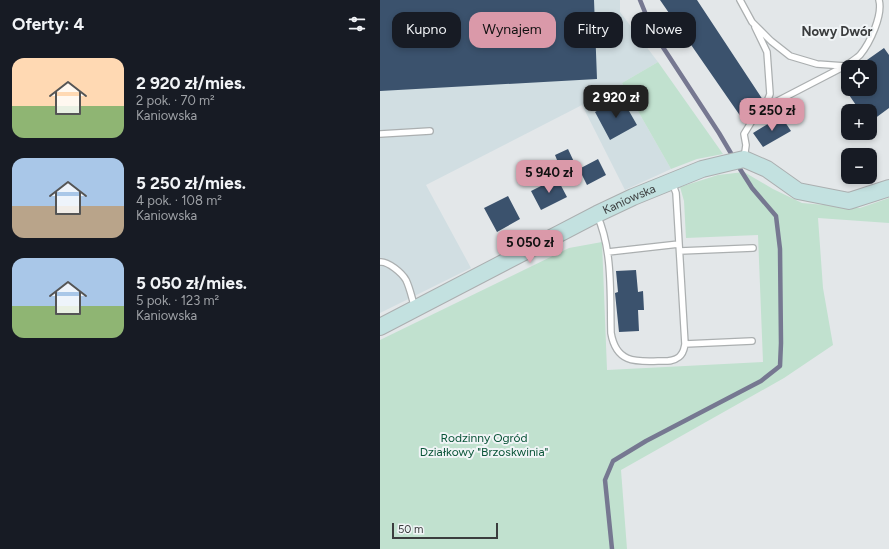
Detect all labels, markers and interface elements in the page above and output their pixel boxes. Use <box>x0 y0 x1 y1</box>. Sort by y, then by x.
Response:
chip: Kupno <box>392 12 461 48</box>
chip: Wynajem <box>469 12 556 48</box>
chip: Filtry <box>564 12 623 48</box>
chip: Nowe <box>631 12 696 48</box>
icon: filters <box>346 13 368 35</box>
text: Oferty: 4 <box>12 14 84 34</box>
district label: Nowy Dwór <box>802 24 873 39</box>
map controls <box>841 60 877 184</box>
button: locate <box>841 60 877 96</box>
text: 2 920 zł/mies. <box>136 73 246 93</box>
icon: home <box>44 74 92 122</box>
pin: 2 920 zł <box>575 85 657 119</box>
text: 2 920 zł <box>592 90 640 105</box>
text: 2 pok. · 70 m² <box>136 93 215 108</box>
pin: 5 250 zł <box>731 98 813 132</box>
text: 5 250 zł <box>748 103 796 118</box>
button: + <box>841 104 877 140</box>
text: Kaniowska <box>136 108 197 123</box>
button: − <box>841 148 877 184</box>
pin: 5 940 zł <box>508 160 590 194</box>
text: 5 940 zł <box>525 165 573 180</box>
text: 5 250 zł/mies. <box>136 173 246 193</box>
icon: home <box>44 174 92 222</box>
street label: Kaniowska <box>600 182 658 217</box>
text: 4 pok. · 108 m² <box>136 193 222 208</box>
text: Kaniowska <box>136 208 197 223</box>
pin: 5 050 zł <box>489 230 571 264</box>
text: 5 050 zł <box>506 235 554 250</box>
text: 5 050 zł/mies. <box>136 273 247 293</box>
icon: home <box>44 274 92 322</box>
text: 5 pok. · 123 m² <box>136 293 219 308</box>
text: Kaniowska <box>136 308 197 323</box>
park label: Rodzinny Ogród Działkowy "Brzoskwinia" <box>420 431 549 459</box>
scale bar <box>392 521 498 540</box>
text: 50 m <box>398 523 423 536</box>

